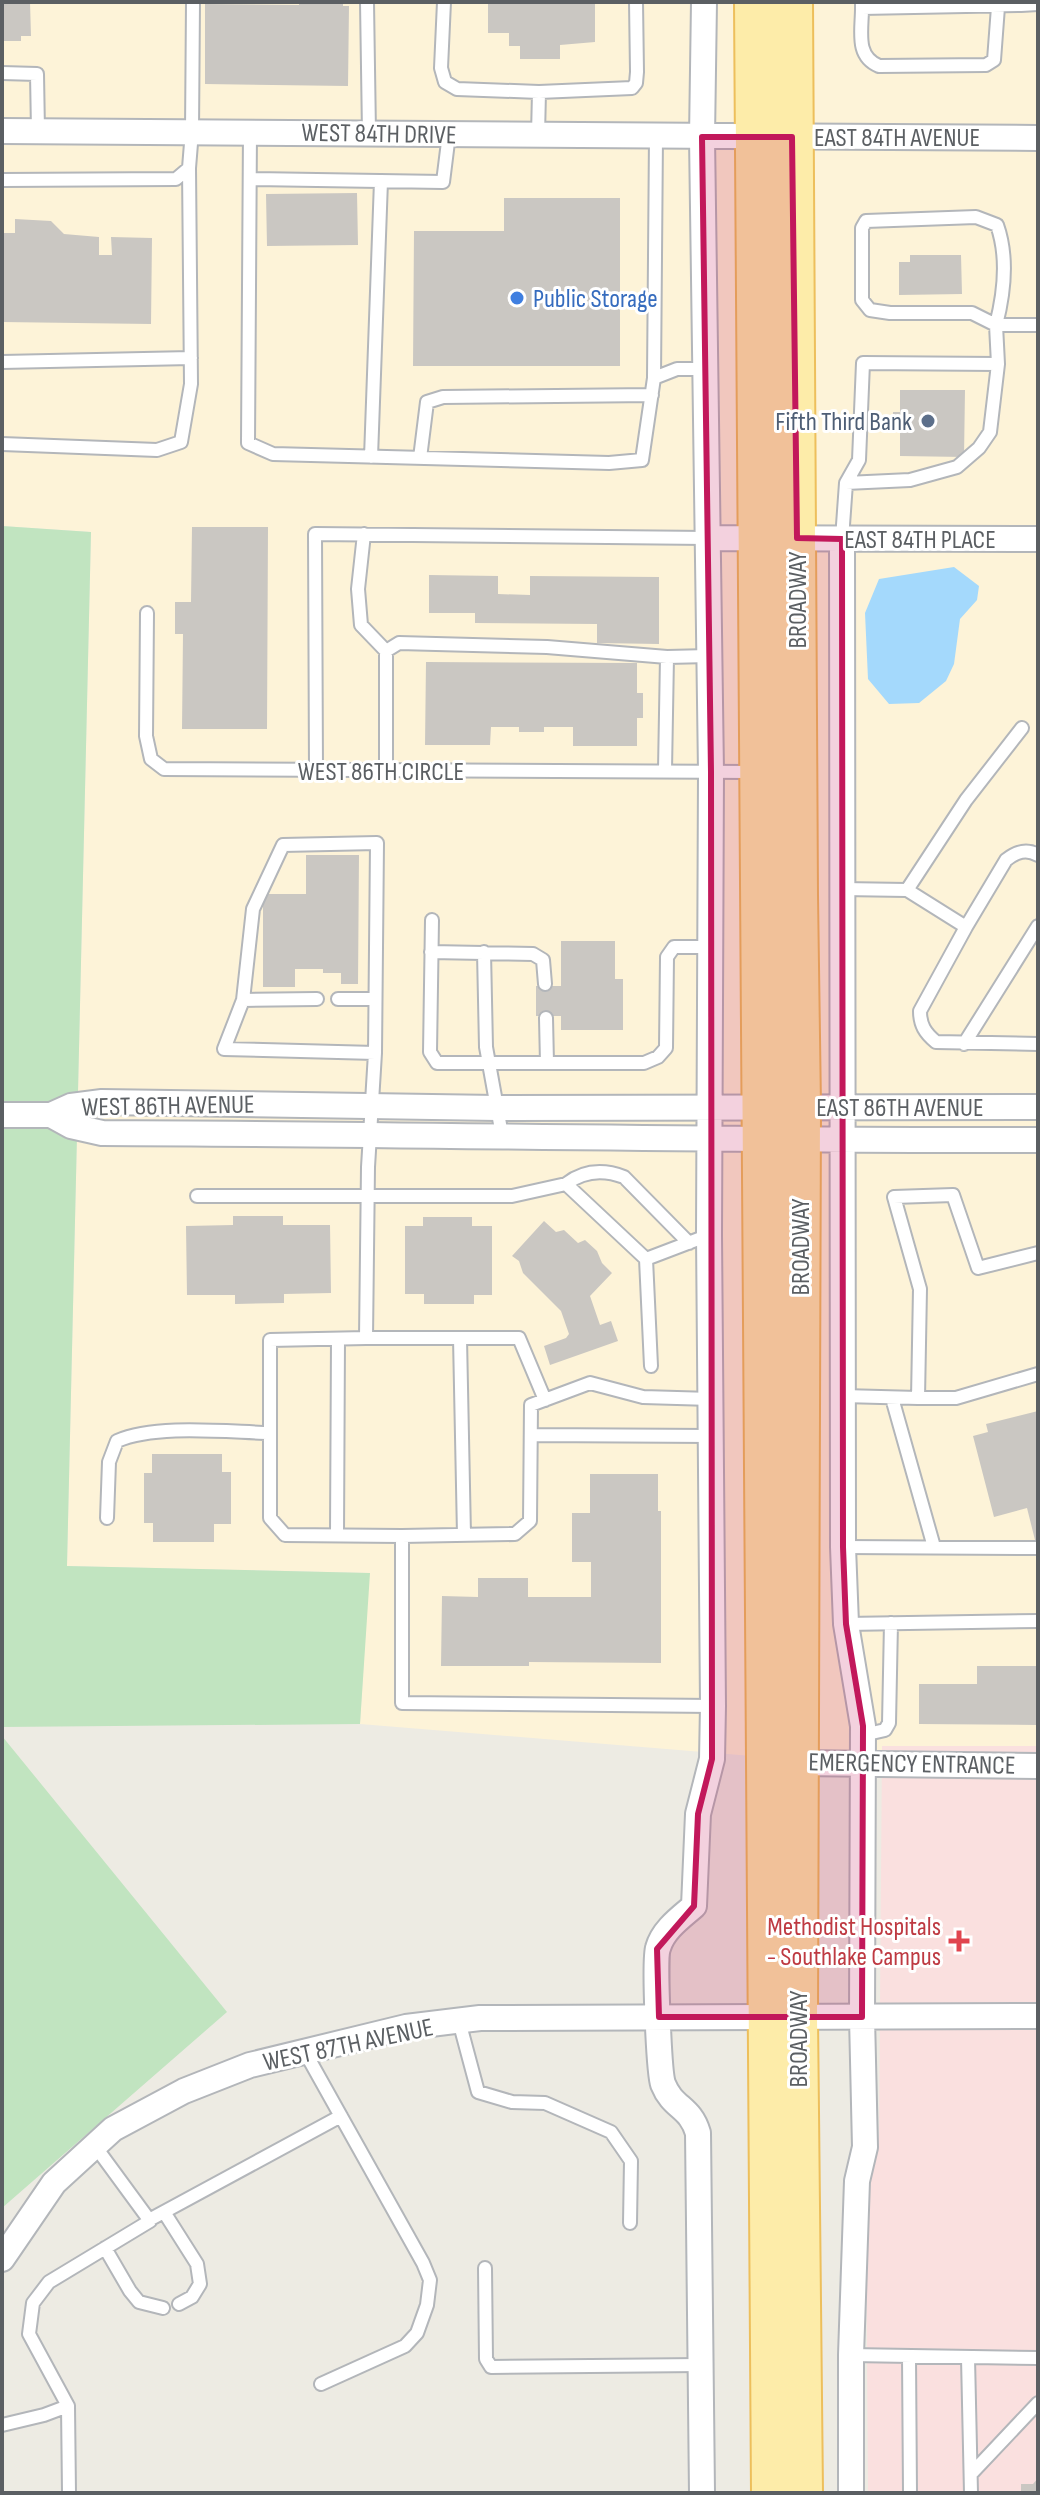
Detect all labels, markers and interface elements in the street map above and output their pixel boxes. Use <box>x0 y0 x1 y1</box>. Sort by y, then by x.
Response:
street label: WEST 84TH DRIVE <box>301 118 457 151</box>
street label: EAST 84TH AVENUE <box>814 123 980 154</box>
place label: Public Storage <box>533 284 658 315</box>
marker: Public Storage <box>508 289 526 307</box>
place label: Fifth Third Bank <box>775 407 912 438</box>
marker: Fifth Third Bank <box>919 412 937 430</box>
street label: EAST 84TH PLACE <box>844 525 996 556</box>
street label: BROADWAY <box>783 551 814 649</box>
street label: WEST 86TH CIRCLE <box>298 757 464 788</box>
street label: WEST 86TH AVENUE <box>81 1089 255 1124</box>
street label: EAST 86TH AVENUE <box>816 1093 984 1124</box>
street label: BROADWAY <box>786 1198 817 1296</box>
street label: EMERGENCY ENTRANCE <box>808 1747 1016 1782</box>
place label: Methodist Hospitals - Southlake Campus <box>767 1912 941 1973</box>
marker: Methodist Hospitals - Southlake Campus <box>948 1930 970 1952</box>
street label: BROADWAY <box>784 1990 815 2088</box>
street label: WEST 87TH AVENUE <box>260 2012 436 2079</box>

